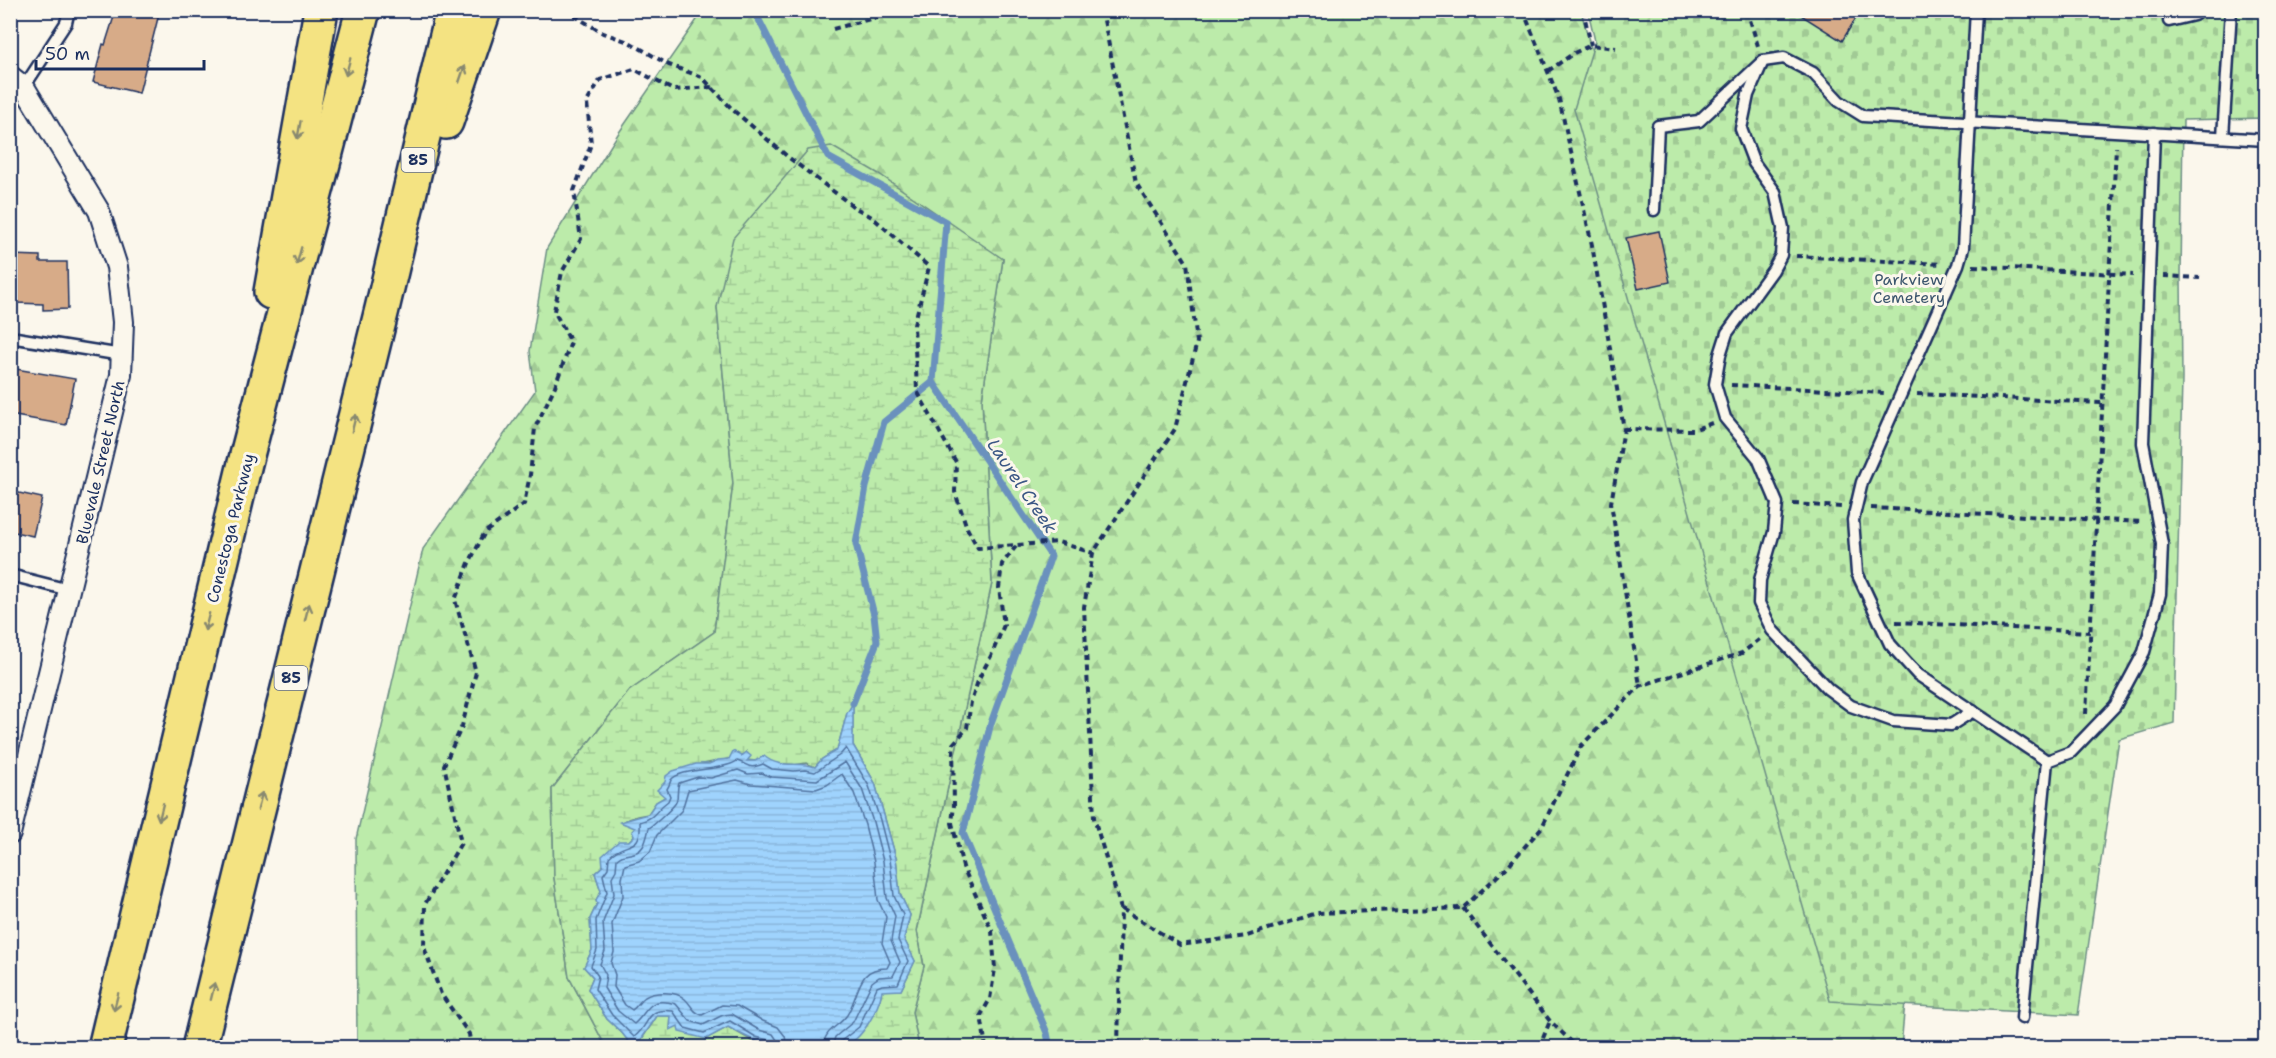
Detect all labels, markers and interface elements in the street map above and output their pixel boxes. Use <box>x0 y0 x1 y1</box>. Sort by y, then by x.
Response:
scale bar <box>36 33 204 71</box>
text: 50 m <box>45 42 90 66</box>
one-way arrow <box>342 57 353 76</box>
one-way arrow <box>458 66 469 84</box>
one-way arrow <box>293 120 304 139</box>
road number: 85 <box>402 148 434 172</box>
one-way arrow <box>293 246 304 265</box>
park label: Parkview Cemetery <box>1873 269 1945 308</box>
street label: Bluevale Street North <box>71 378 130 546</box>
one-way arrow <box>349 414 361 433</box>
water label: Laurel Creek <box>981 434 1063 539</box>
street label: Conestoga Parkway <box>202 451 259 605</box>
one-way arrow <box>302 603 314 622</box>
one-way arrow <box>201 613 213 632</box>
road number: 85 <box>274 666 308 690</box>
one-way arrow <box>255 792 267 811</box>
one-way arrow <box>155 802 167 821</box>
one-way arrow <box>208 982 220 1001</box>
one-way arrow <box>109 992 121 1011</box>

